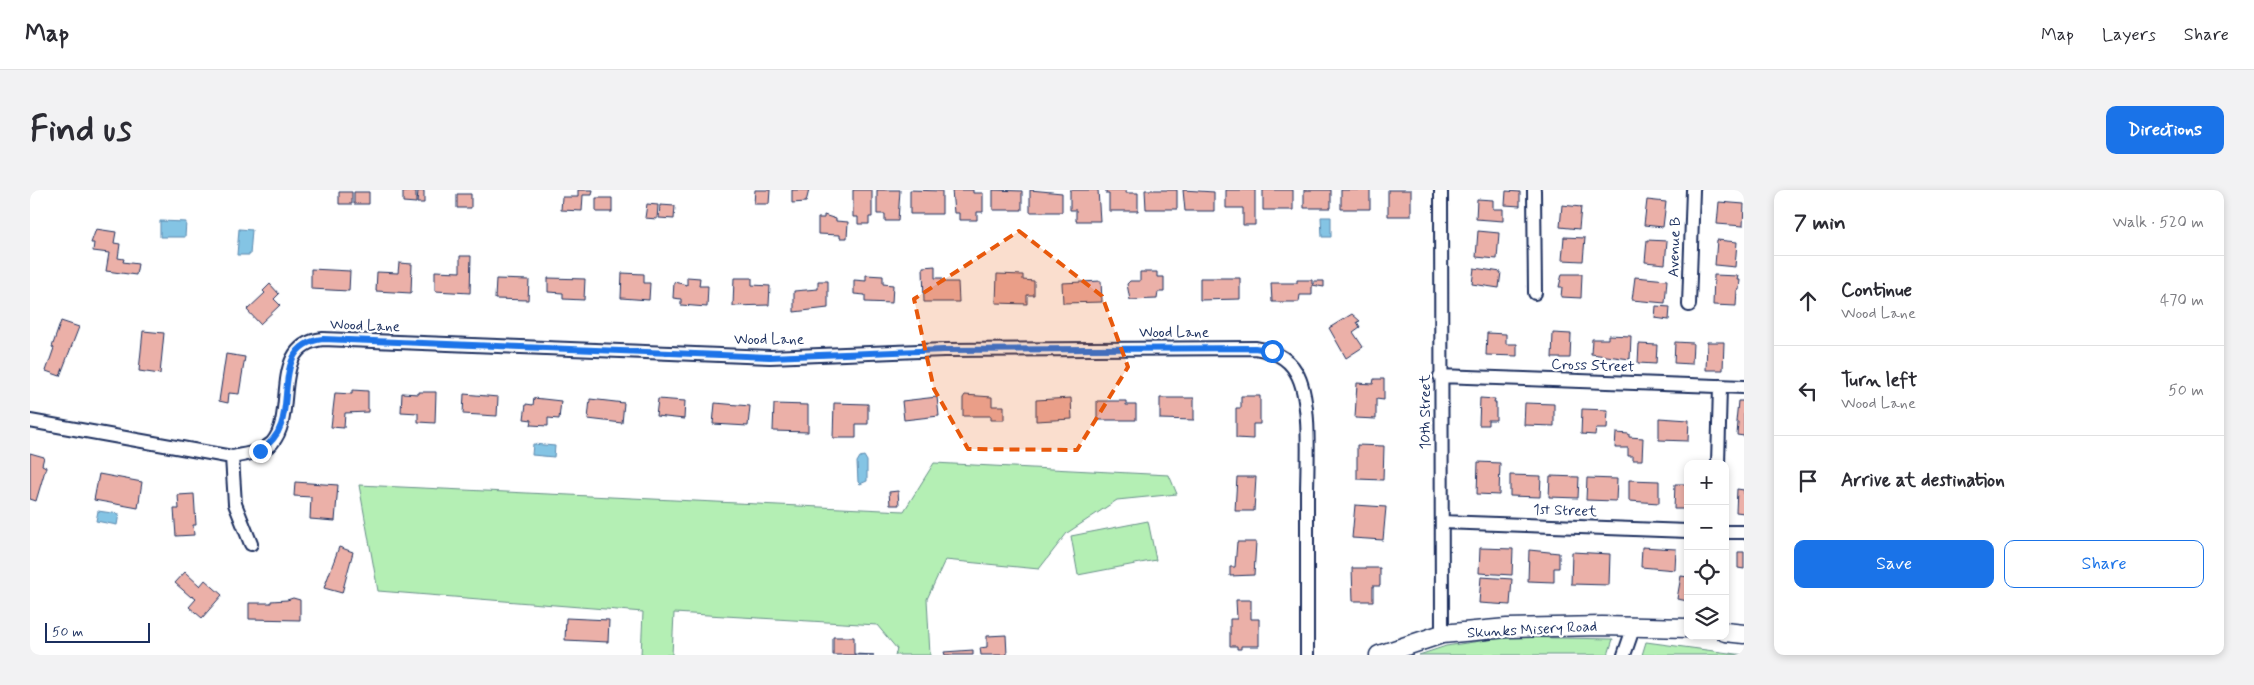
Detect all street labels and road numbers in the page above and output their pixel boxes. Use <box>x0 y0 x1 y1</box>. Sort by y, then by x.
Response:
street label: Avenue B <box>1664 216 1686 278</box>
street label: Wood Lane <box>330 315 400 337</box>
street label: Wood Lane <box>1139 323 1209 343</box>
street label: Wood Lane <box>734 330 804 350</box>
street label: Cross Street <box>1551 355 1635 377</box>
street label: 10th Street <box>1416 374 1436 449</box>
street label: 1st Street <box>1533 500 1598 522</box>
street label: Skunks Misery Road <box>1467 617 1598 643</box>

